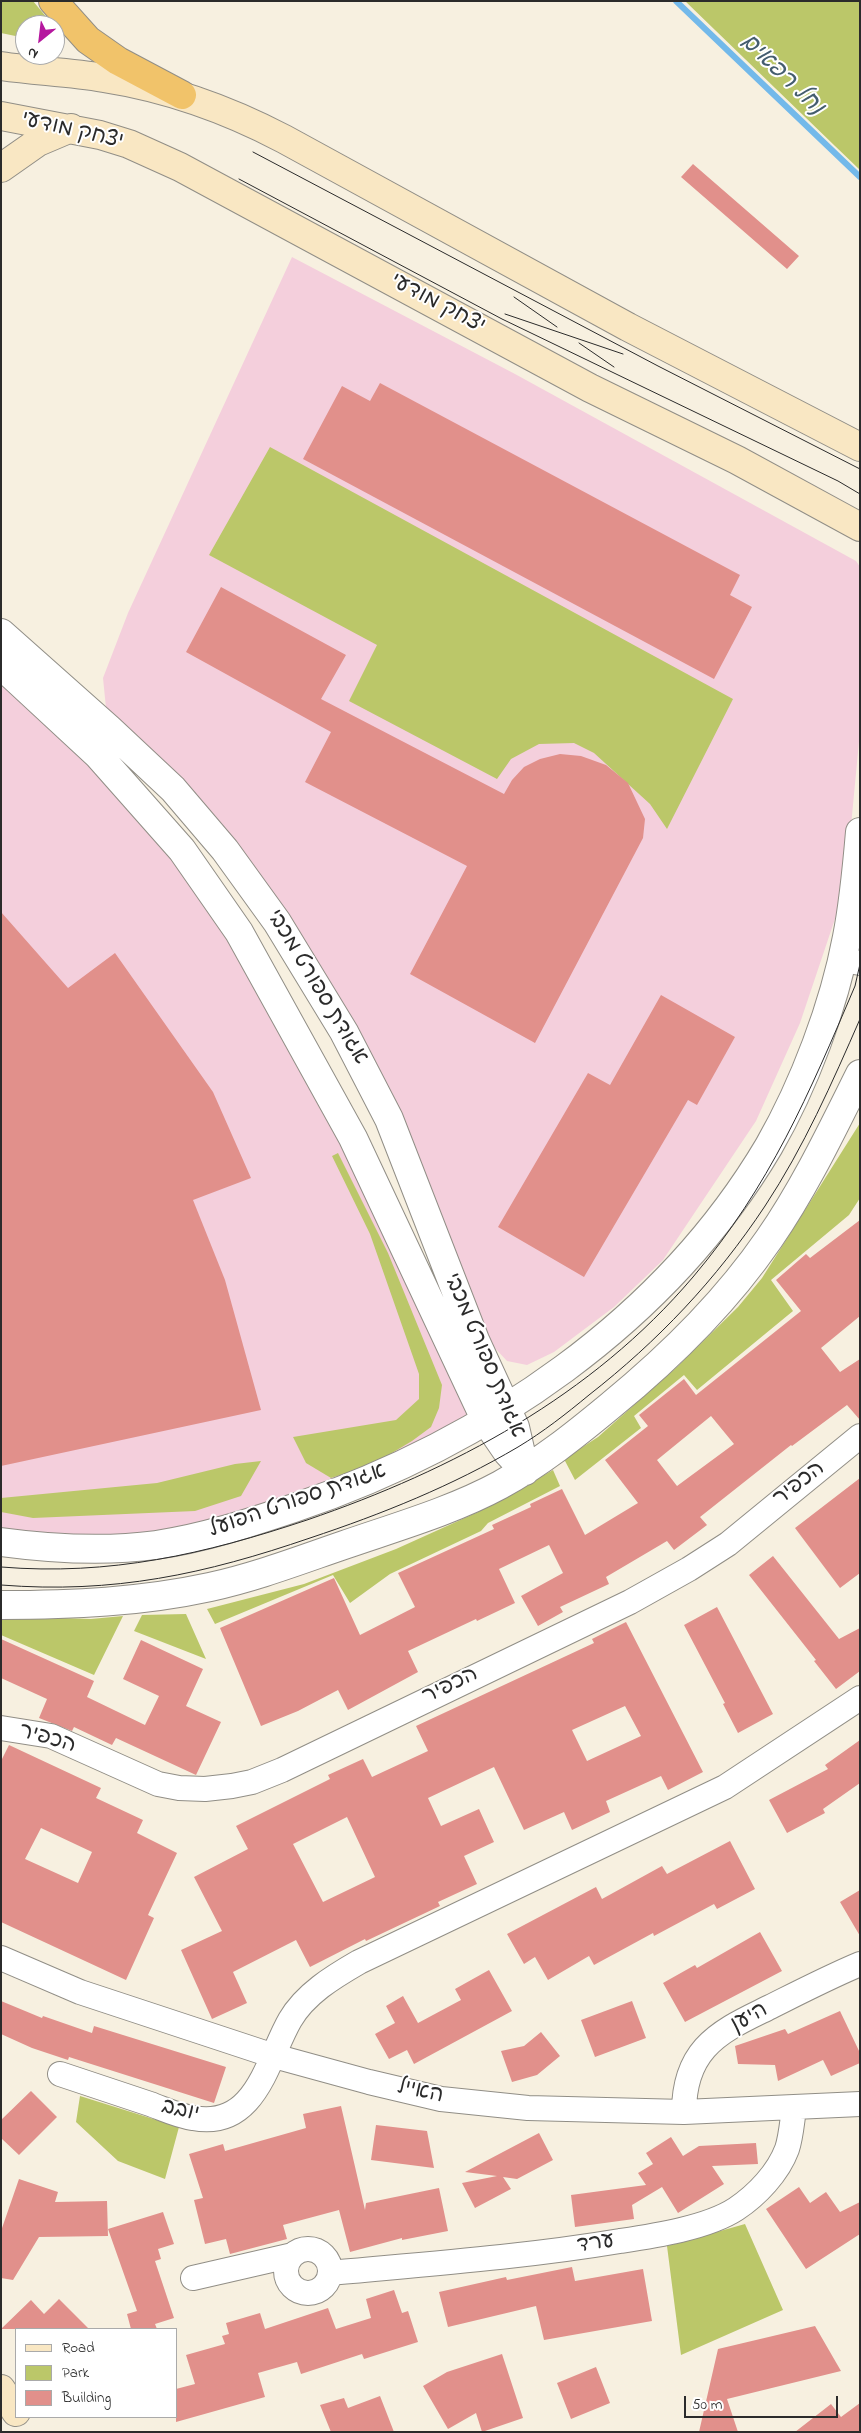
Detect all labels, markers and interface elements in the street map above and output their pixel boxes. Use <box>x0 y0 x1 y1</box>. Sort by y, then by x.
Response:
north arrow <box>15 15 65 65</box>
water label: נחל רפאים <box>733 29 829 123</box>
text: N <box>24 41 42 64</box>
street label: יצחק מודעי <box>19 107 125 157</box>
street label: יצחק מודעי <box>385 269 489 341</box>
street label: אגודת ספורט מכבי <box>259 906 373 1070</box>
street label: אגודת ספורט מכבי <box>436 1270 530 1442</box>
street label: הכפיר <box>769 1457 831 1513</box>
street label: אגודת ספורט הפועל <box>206 1459 390 1545</box>
street label: הכפיר <box>419 1662 483 1712</box>
street label: הכפיר <box>15 1719 79 1761</box>
street label: היען <box>727 1998 773 2040</box>
street label: האייל <box>394 2075 446 2111</box>
street label: יובב <box>159 2095 201 2129</box>
street label: ערד <box>575 2229 617 2261</box>
legend <box>15 2328 178 2418</box>
text: Road <box>62 2337 95 2359</box>
text: Park <box>62 2362 89 2384</box>
scale bar <box>686 2386 840 2418</box>
text: Building <box>62 2387 111 2409</box>
text: 50 m <box>692 2394 722 2416</box>

